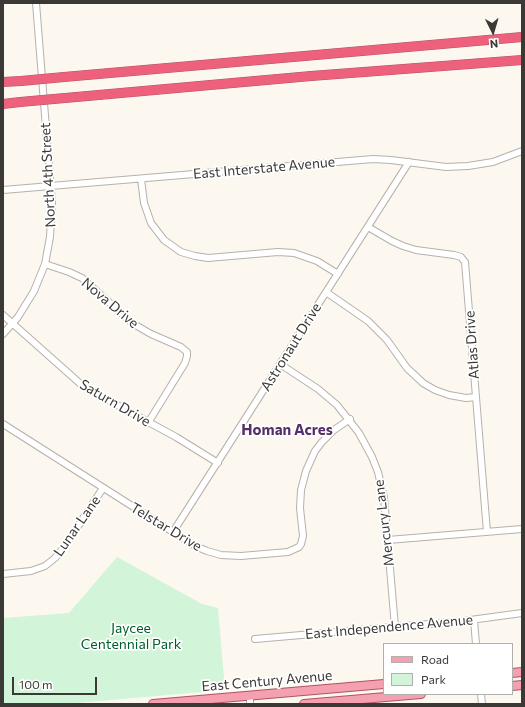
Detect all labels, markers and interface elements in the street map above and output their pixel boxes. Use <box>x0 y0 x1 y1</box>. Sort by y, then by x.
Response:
north arrow <box>473 12 513 52</box>
text: N <box>489 38 499 51</box>
street label: North 4th Street <box>37 122 59 228</box>
street label: East Interstate Avenue <box>192 153 336 183</box>
street label: Nova Drive <box>78 274 142 332</box>
street label: Astronaut Drive <box>257 300 325 394</box>
street label: Atlas Drive <box>461 310 483 380</box>
street label: Saturn Drive <box>77 376 153 430</box>
district label: Homan Acres <box>241 421 333 439</box>
street label: Mercury Lane <box>370 479 398 567</box>
street label: Lunar Lane <box>50 492 104 560</box>
street label: Telstar Drive <box>127 499 205 555</box>
street label: East Independence Avenue <box>304 611 474 643</box>
park label: Jaycee Centennial Park <box>81 620 181 652</box>
legend <box>383 643 513 695</box>
text: Road <box>421 652 449 666</box>
street label: East Century Avenue <box>201 667 333 695</box>
scale bar <box>14 669 99 695</box>
text: Park <box>421 672 446 686</box>
text: 100 m <box>19 677 53 691</box>

